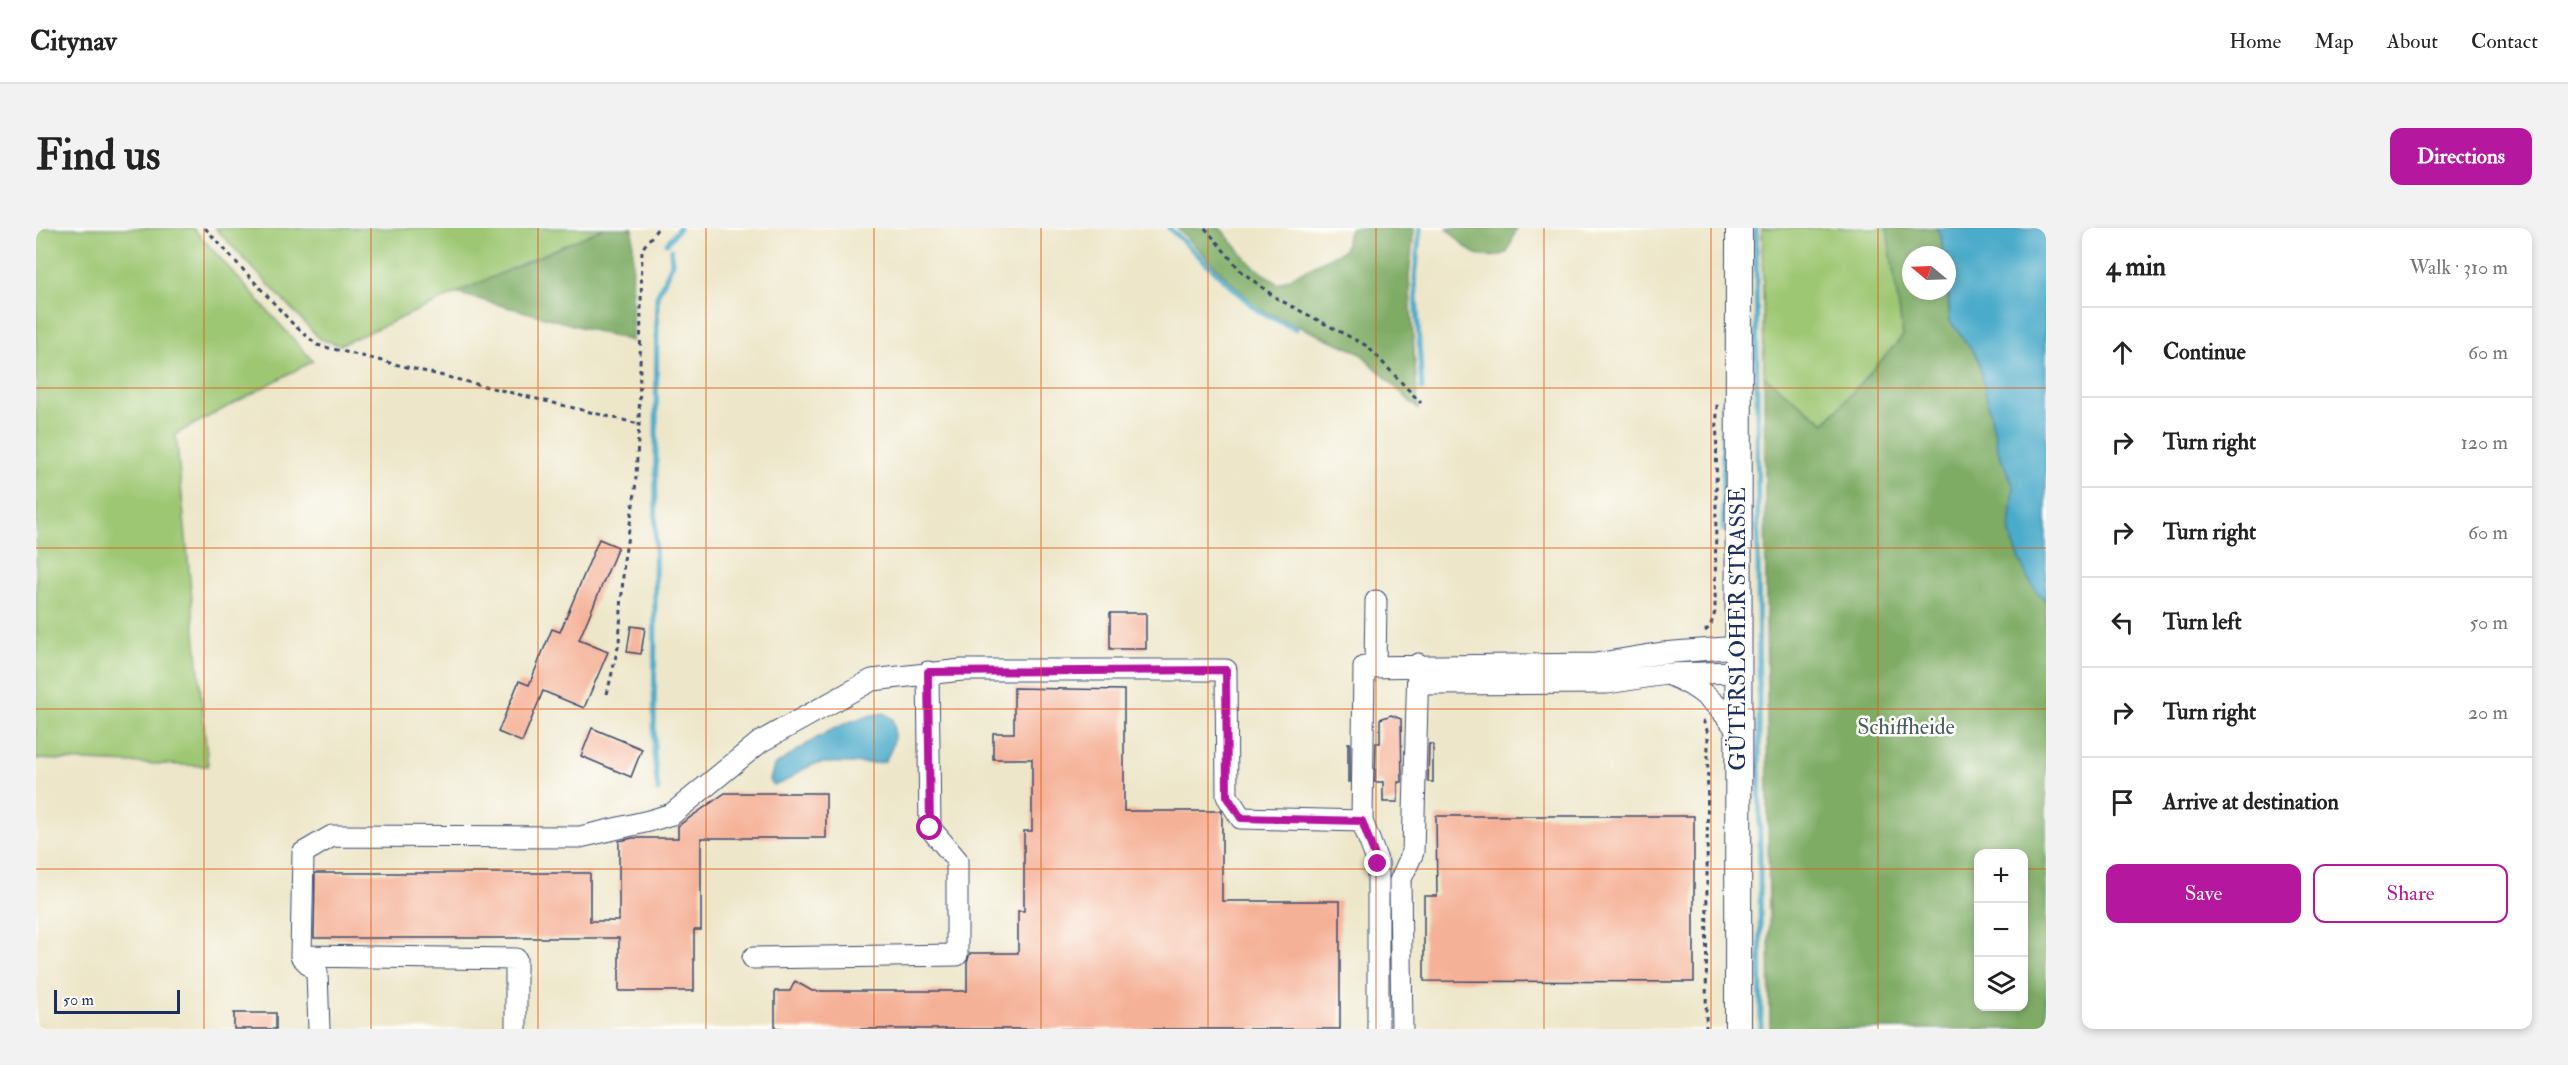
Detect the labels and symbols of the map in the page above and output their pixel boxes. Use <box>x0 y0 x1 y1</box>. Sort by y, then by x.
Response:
north arrow <box>1902 246 1956 300</box>
street label: GÜTERSLOHER STRASSE <box>1724 487 1752 771</box>
park label: Schiffheide <box>1857 713 1955 741</box>
route start <box>916 814 942 840</box>
route end <box>1364 850 1390 876</box>
scale bar <box>54 987 180 1014</box>

